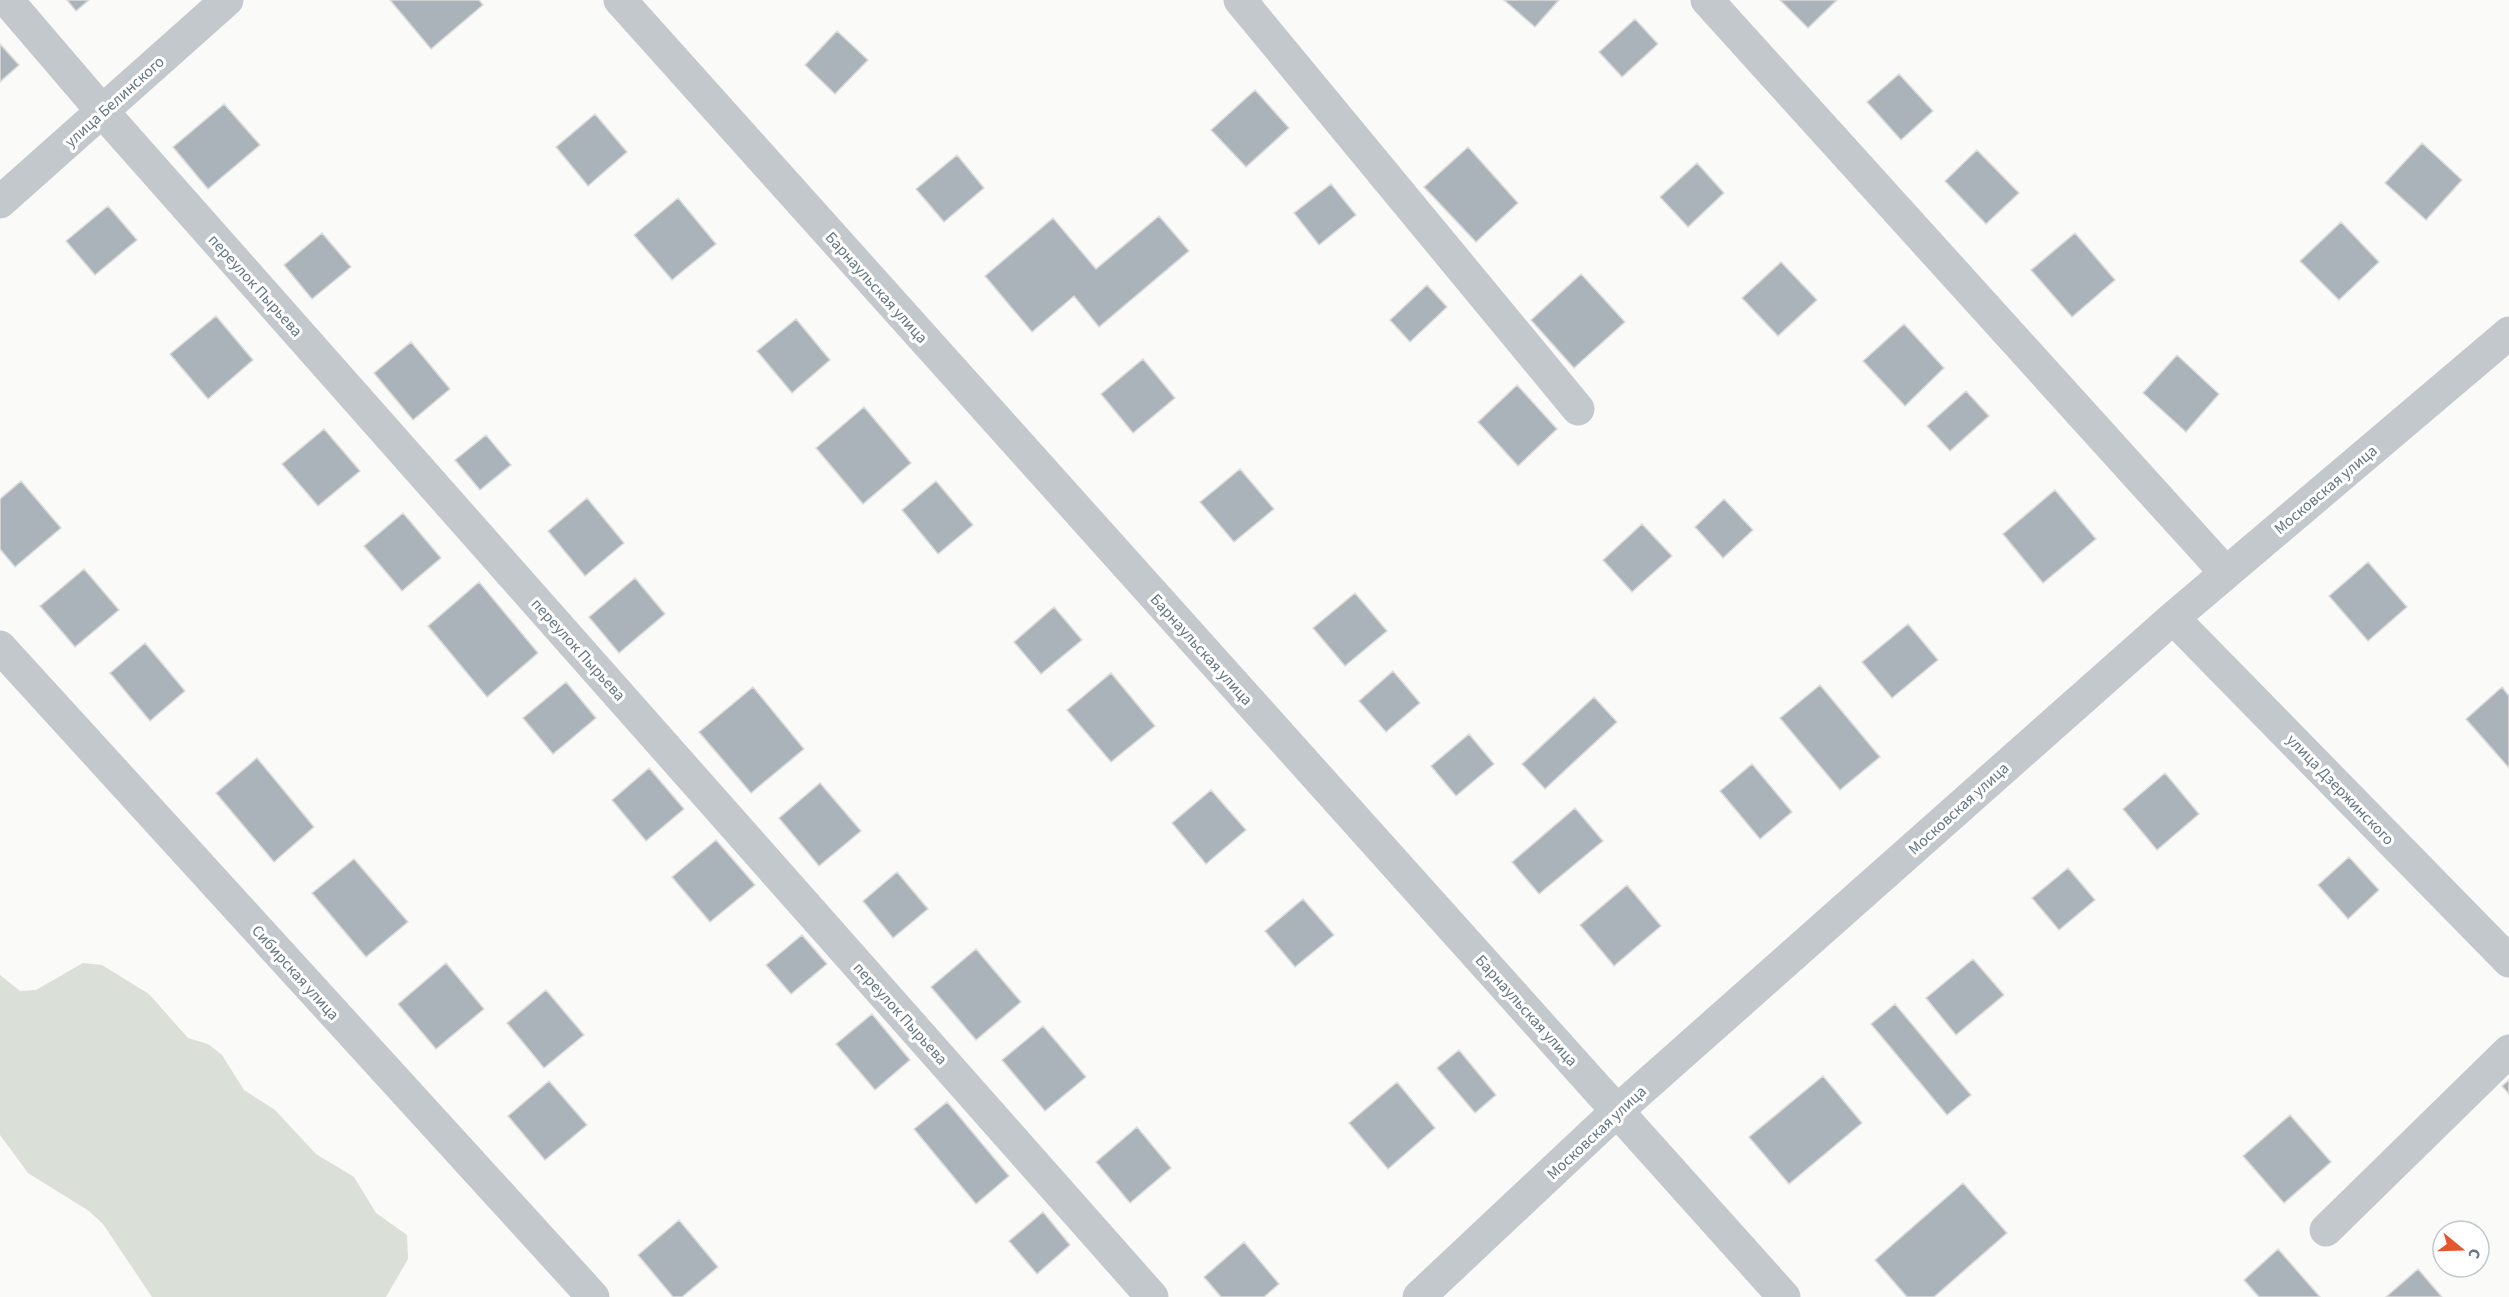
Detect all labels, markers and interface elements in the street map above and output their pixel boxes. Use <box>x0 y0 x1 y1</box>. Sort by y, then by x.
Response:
street label: улица Белинского <box>60 51 169 152</box>
street label: Барнаульская улица <box>820 227 932 348</box>
street label: переулок Пырьева <box>203 230 307 342</box>
street label: Московская улица <box>2269 440 2382 540</box>
street label: Барнаульская улица <box>1145 589 1257 710</box>
street label: переулок Пырьева <box>526 594 630 706</box>
street label: улица Дзержинского <box>2281 729 2399 850</box>
street label: Московская улица <box>1904 758 2014 860</box>
street label: Сибирская улица <box>246 920 344 1025</box>
street label: Барнаульская улица <box>1470 950 1582 1071</box>
street label: переулок Пырьева <box>848 958 952 1070</box>
street label: Московская улица <box>1542 1081 1651 1185</box>
north arrow <box>2431 1219 2491 1279</box>
text: С <box>2462 1246 2486 1262</box>

